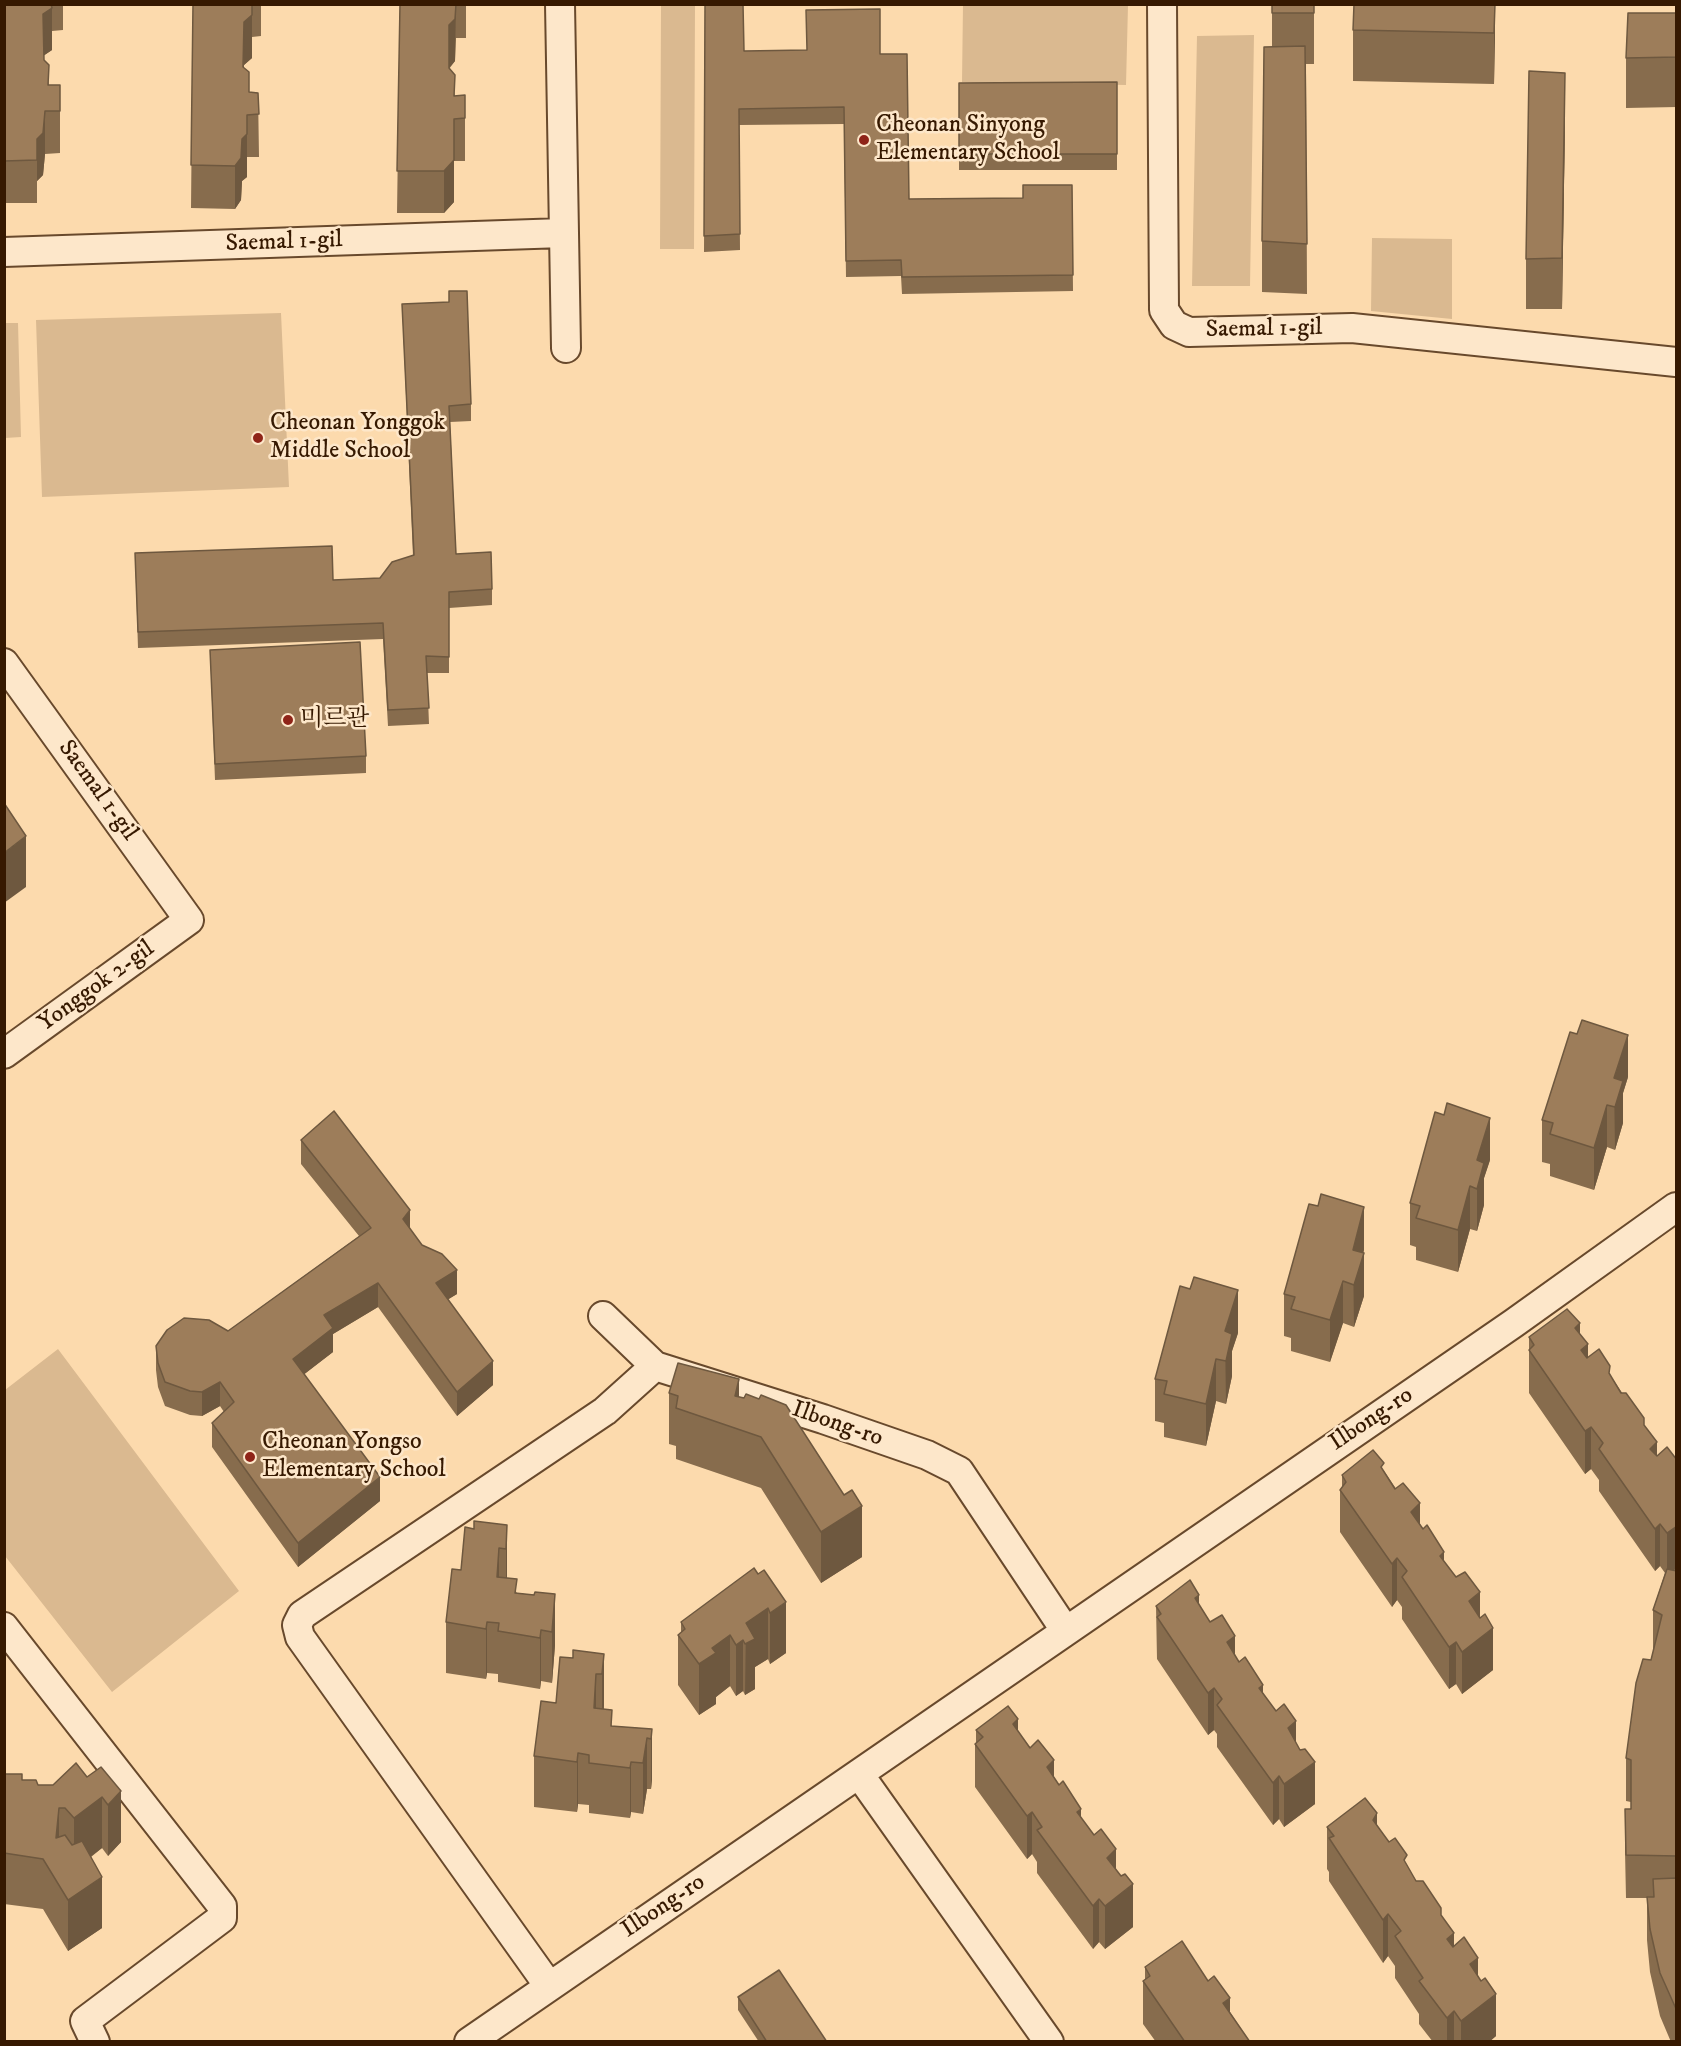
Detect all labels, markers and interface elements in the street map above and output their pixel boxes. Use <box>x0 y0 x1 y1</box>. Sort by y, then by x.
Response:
place label: Cheonan Sinyong Elementary School <box>876 112 1060 168</box>
marker: Cheonan Sinyong Elementary School <box>857 133 871 147</box>
street label: Saemal 1-gil <box>225 227 343 259</box>
street label: Saemal 1-gil <box>1205 315 1323 345</box>
place label: Cheonan Yonggok Middle School <box>270 410 445 466</box>
marker: Cheonan Yonggok Middle School <box>251 431 265 445</box>
place label: 미르관 <box>300 706 370 734</box>
marker: 미르관 <box>281 713 295 727</box>
street label: Saemal 1-gil <box>51 735 143 847</box>
street label: Yonggok 2-gil <box>33 935 161 1039</box>
street label: Ilbong-ro <box>1325 1382 1419 1458</box>
street label: Ilbong-ro <box>788 1396 886 1454</box>
place label: Cheonan Yongso Elementary School <box>262 1429 446 1485</box>
marker: Cheonan Yongso Elementary School <box>243 1450 257 1464</box>
street label: Ilbong-ro <box>617 1869 711 1945</box>

